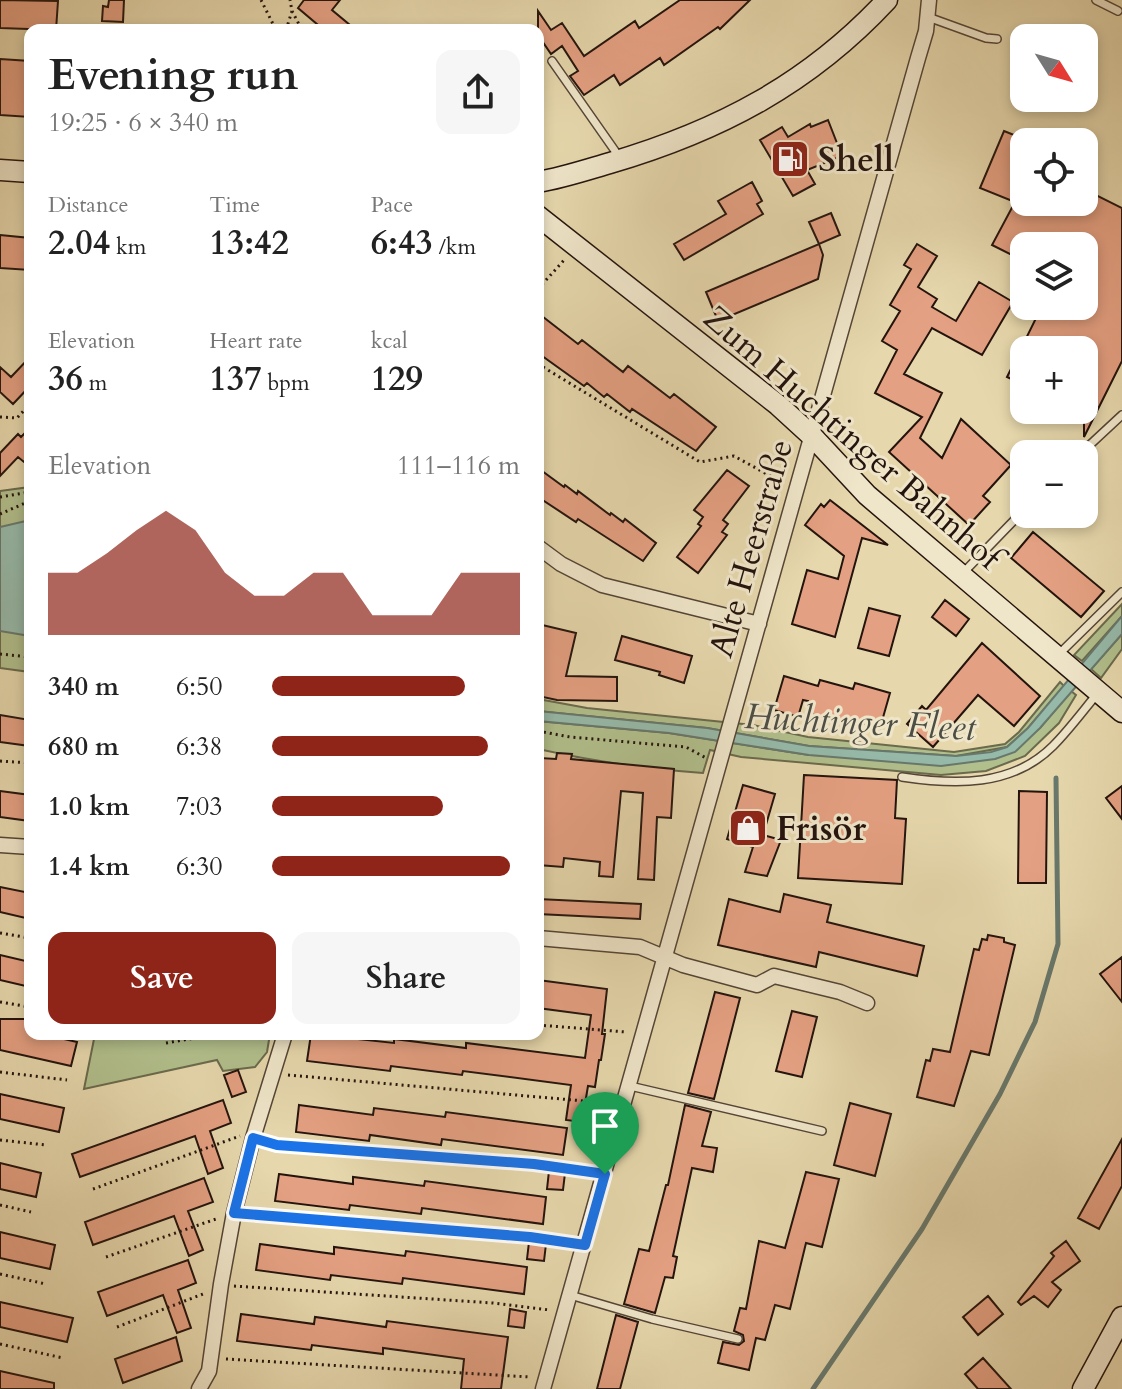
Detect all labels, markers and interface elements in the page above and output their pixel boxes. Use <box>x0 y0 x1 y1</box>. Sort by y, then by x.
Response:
north arrow <box>1010 24 1098 112</box>
map controls <box>1010 24 1098 528</box>
text: Evening run <box>48 45 298 105</box>
button: share <box>436 50 520 134</box>
text: 19:25 · 6 × 340 m <box>48 105 238 140</box>
button: locate <box>1010 128 1098 216</box>
place label: Shell <box>818 137 894 183</box>
fuel station icon: Shell <box>769 138 811 180</box>
text: Distance <box>48 190 128 220</box>
text: Time <box>209 190 260 220</box>
text: Pace <box>371 190 413 220</box>
text: 2.04 <box>48 220 110 266</box>
text: 13:42 <box>209 220 289 266</box>
text: 6:43 <box>371 220 433 266</box>
text: km <box>110 232 146 262</box>
text: /km <box>433 232 476 262</box>
button: layers <box>1010 232 1098 320</box>
street label: Zum Huchtinger Bahnhof <box>694 295 1015 584</box>
text: Elevation <box>48 326 135 356</box>
text: Heart rate <box>209 326 303 356</box>
text: kcal <box>371 326 408 356</box>
button: + <box>1010 336 1098 424</box>
text: 36 <box>48 356 83 402</box>
text: 137 <box>209 356 262 402</box>
text: 129 <box>371 356 423 402</box>
text: m <box>83 368 107 398</box>
text: bpm <box>262 368 310 398</box>
street label: Alte Heerstraße <box>698 434 804 663</box>
button: − <box>1010 440 1098 528</box>
text: Elevation <box>48 448 151 483</box>
text: 111–116 m <box>397 448 520 483</box>
text: 340 m <box>48 669 119 704</box>
text: 6:50 <box>176 669 223 704</box>
water label: Huchtinger Fleet <box>743 692 979 753</box>
text: 680 m <box>48 729 119 764</box>
text: 6:38 <box>176 729 223 764</box>
text: 1.0 km <box>48 789 129 824</box>
text: 7:03 <box>176 789 223 824</box>
place label: Frisör <box>776 806 866 852</box>
shop icon: Frisör <box>727 807 769 849</box>
text: 1.4 km <box>48 849 129 884</box>
text: 6:30 <box>176 849 223 884</box>
button: Save <box>48 932 276 1024</box>
button: Share <box>292 932 520 1024</box>
pin <box>571 1092 639 1174</box>
icon: arrive <box>583 1104 627 1148</box>

